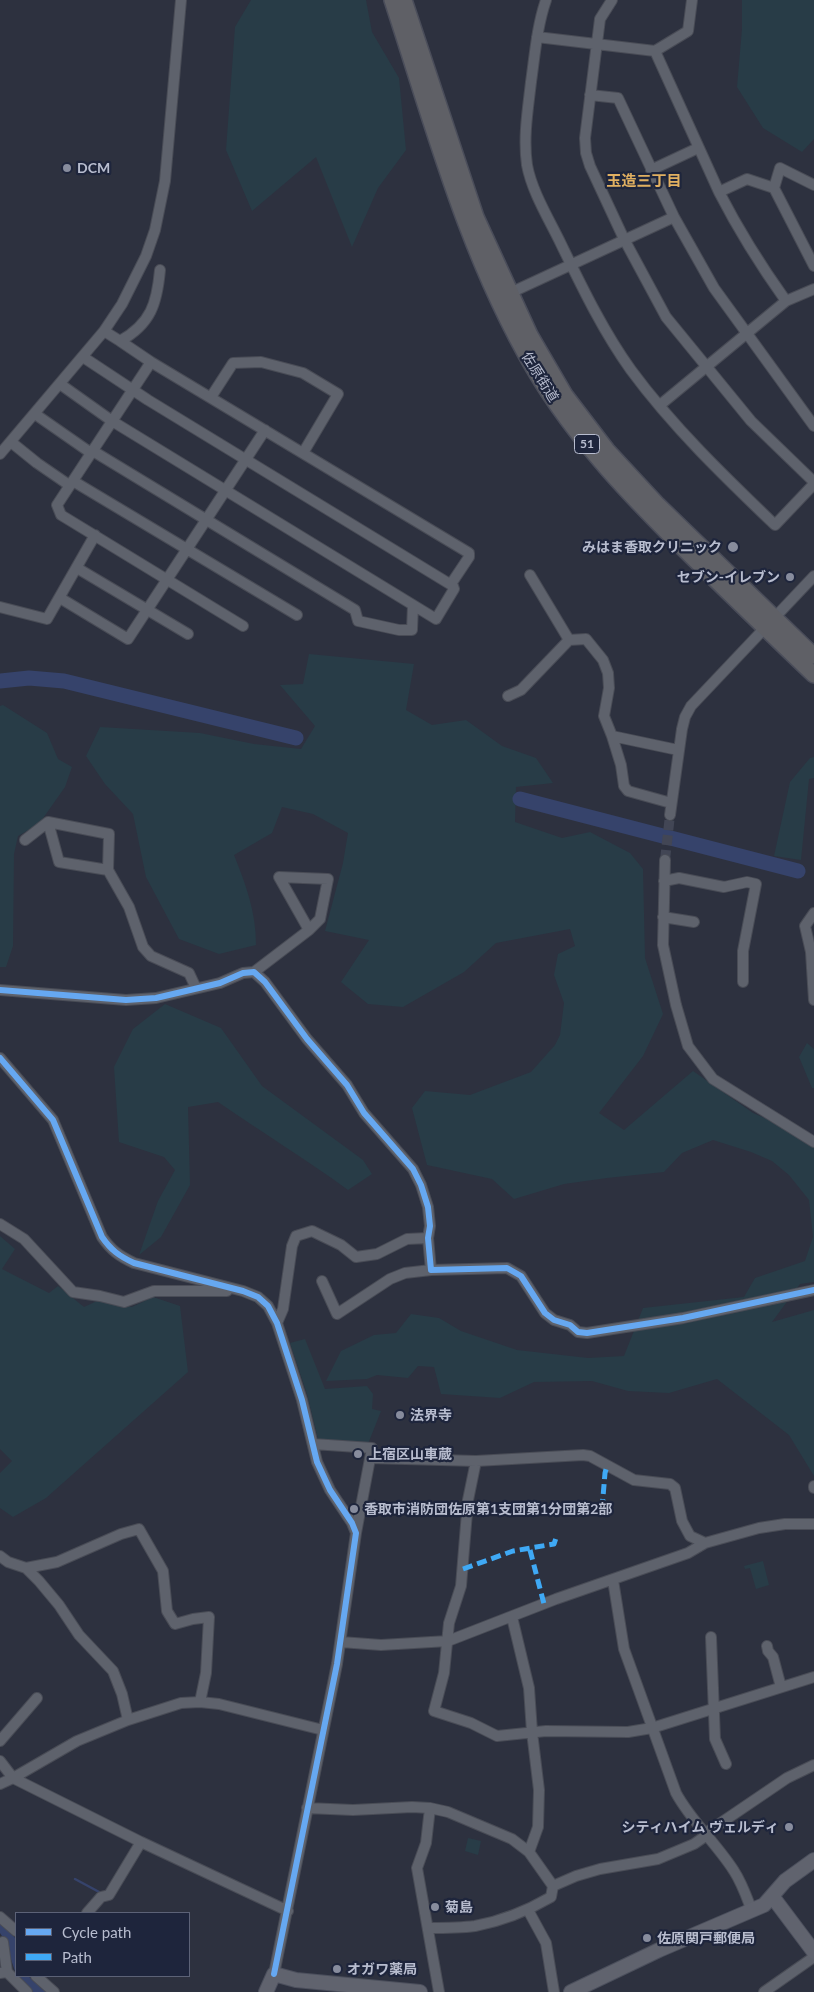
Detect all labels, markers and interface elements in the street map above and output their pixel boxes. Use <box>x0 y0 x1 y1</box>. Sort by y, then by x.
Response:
place label: DCM <box>77 160 110 176</box>
marker: DCM <box>61 162 73 174</box>
district label: 玉造三丁目 <box>607 172 681 190</box>
street label: 佐原街道 <box>518 349 562 405</box>
road number: 51 <box>574 434 600 454</box>
place label: みはま香取クリニック <box>582 539 722 555</box>
marker: みはま香取クリニック <box>726 540 740 554</box>
place label: セブン-イレブン <box>677 569 780 585</box>
marker: セブン-イレブン <box>784 571 796 583</box>
place label: 法界寺 <box>410 1407 452 1423</box>
marker: 法界寺 <box>394 1409 406 1421</box>
place label: 上宿区山車蔵 <box>368 1446 452 1462</box>
marker: 上宿区山車蔵 <box>352 1448 364 1460</box>
place label: 香取市消防団佐原第1支団第1分団第2部 <box>364 1501 612 1517</box>
marker: 香取市消防団佐原第1支団第1分団第2部 <box>348 1503 360 1515</box>
place label: シティハイム ヴェルディ <box>622 1819 779 1835</box>
marker: シティハイム ヴェルディ <box>783 1821 795 1833</box>
place label: 菊島 <box>445 1899 473 1915</box>
marker: 菊島 <box>429 1901 441 1913</box>
legend <box>15 1912 190 1977</box>
text: Cycle path <box>62 1923 131 1941</box>
place label: 佐原関戸郵便局 <box>657 1930 755 1946</box>
marker: 佐原関戸郵便局 <box>641 1932 653 1944</box>
text: Path <box>62 1948 92 1966</box>
place label: オガワ薬局 <box>347 1961 417 1977</box>
marker: オガワ薬局 <box>331 1963 343 1975</box>

